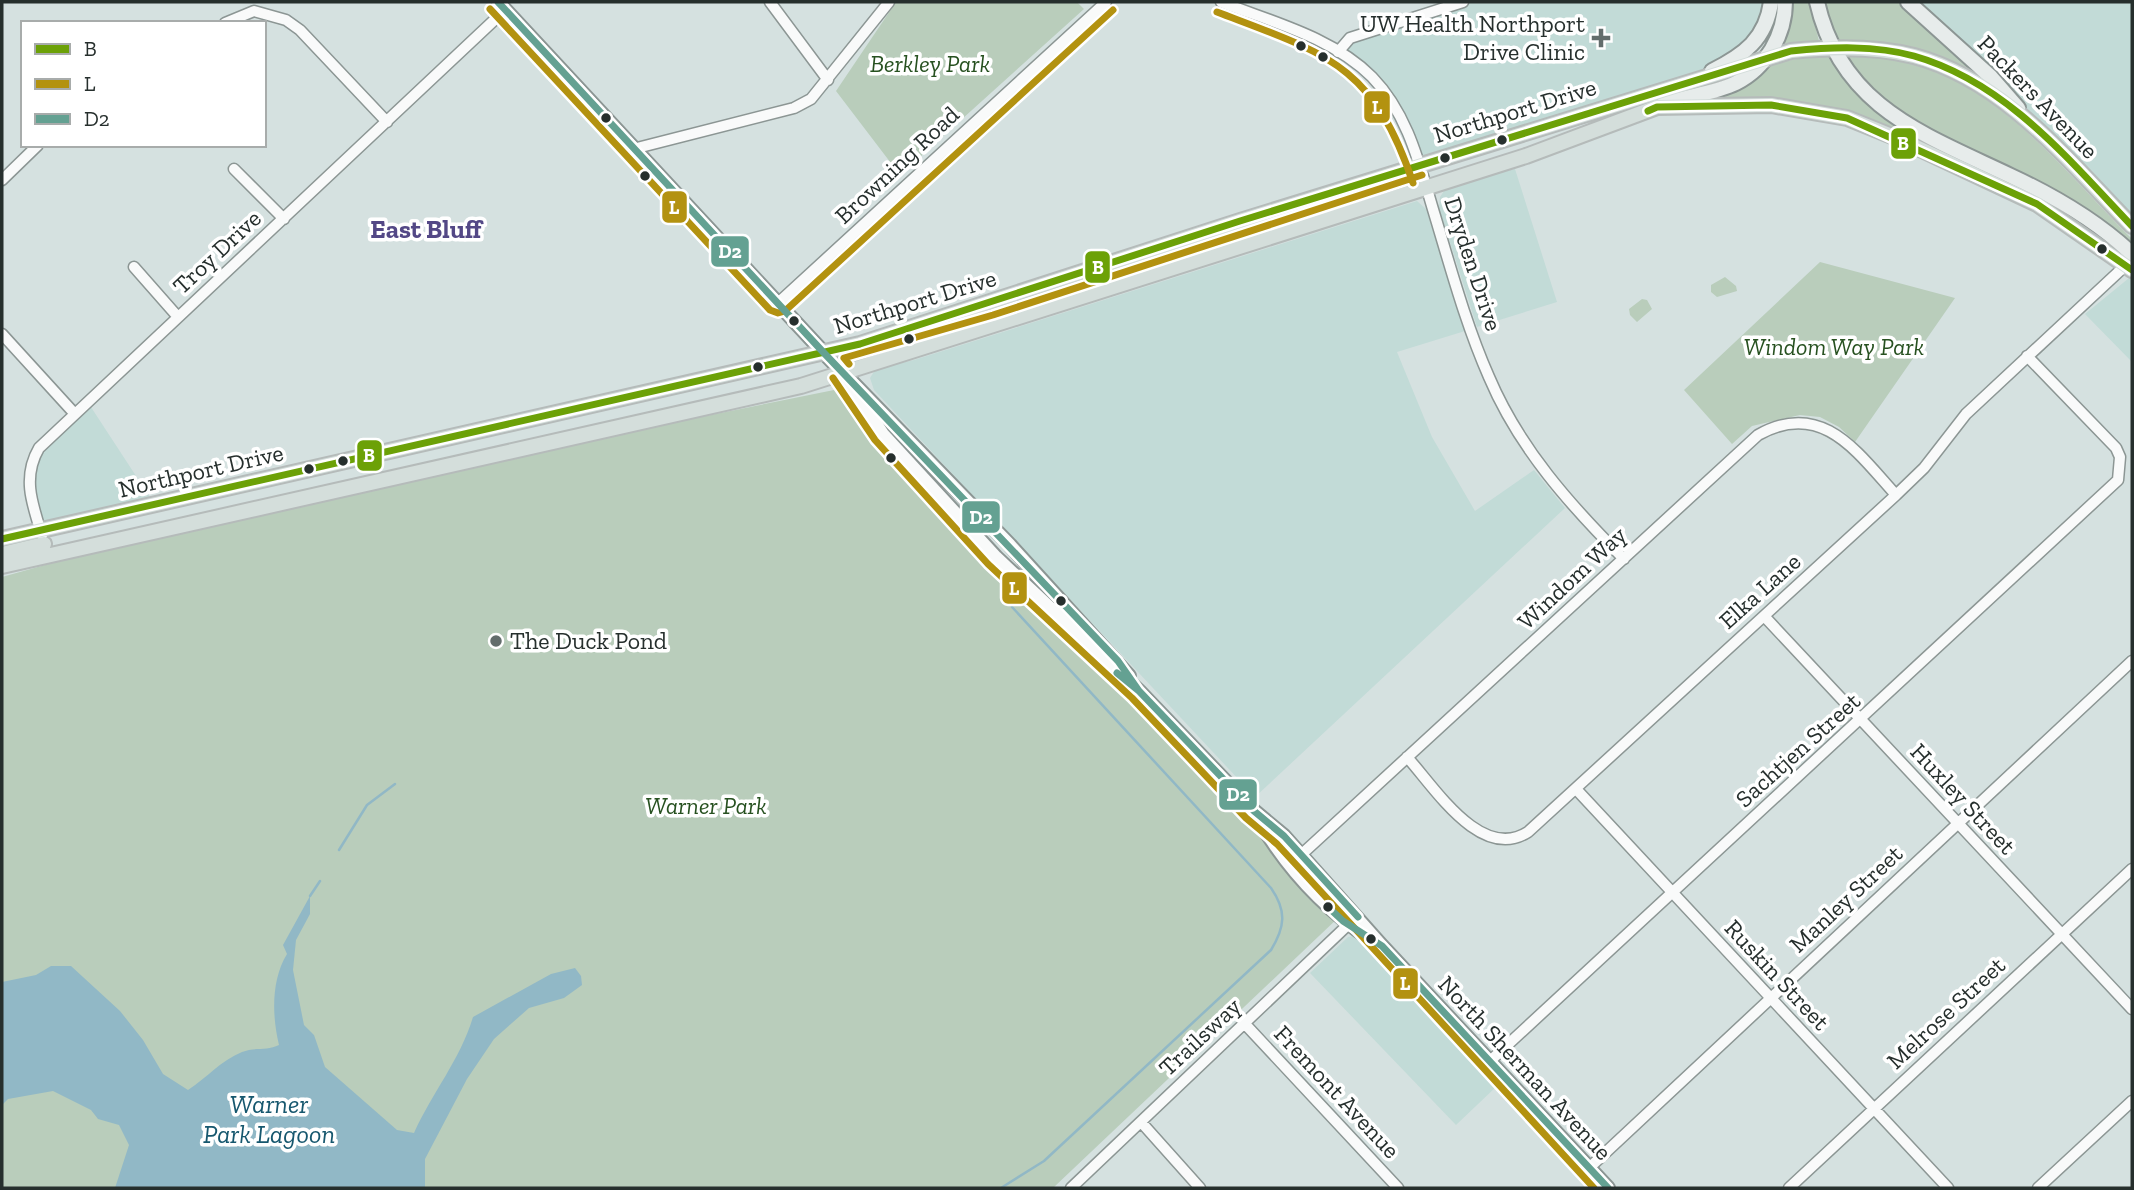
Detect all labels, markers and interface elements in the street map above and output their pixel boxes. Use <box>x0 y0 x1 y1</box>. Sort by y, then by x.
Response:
place label: UW Health Northport Drive Clinic <box>1360 9 1585 66</box>
legend <box>21 21 266 147</box>
marker: UW Health Northport Drive Clinic <box>1591 28 1611 48</box>
street label: Packers Avenue <box>1972 29 2105 165</box>
text: B <box>84 36 97 61</box>
unlabelled marker <box>1294 39 1308 53</box>
park label: Berkley Park <box>870 49 990 78</box>
unlabelled marker <box>1316 50 1330 64</box>
text: L <box>84 71 96 96</box>
street label: Northport Drive <box>1430 72 1600 149</box>
line badge: L <box>1363 90 1391 124</box>
text: L <box>1372 96 1383 119</box>
street label: Browning Road <box>828 100 965 230</box>
text: D2 <box>84 106 110 131</box>
unlabelled marker <box>599 111 613 125</box>
line badge: B <box>1890 127 1917 160</box>
text: B <box>1897 132 1909 155</box>
unlabelled marker <box>1495 133 1509 147</box>
unlabelled marker <box>1438 151 1452 165</box>
unlabelled marker <box>638 169 652 183</box>
line badge: L <box>661 190 688 224</box>
street label: Dryden Drive <box>1438 193 1509 334</box>
text: L <box>669 196 680 219</box>
street label: Troy Drive <box>166 203 267 300</box>
district label: East Bluff <box>370 213 484 245</box>
line badge: D2 <box>710 235 750 268</box>
text: D2 <box>718 240 742 263</box>
unlabelled marker <box>2095 242 2109 256</box>
line badge: B <box>1084 250 1111 284</box>
text: B <box>1092 256 1104 279</box>
street label: Northport Drive <box>830 263 1000 340</box>
unlabelled marker <box>787 314 801 328</box>
unlabelled marker <box>902 332 916 346</box>
park label: Windom Way Park <box>1744 332 1925 361</box>
unlabelled marker <box>751 360 765 374</box>
street label: Northport Drive <box>116 437 286 504</box>
line badge: B <box>356 439 383 472</box>
text: B <box>363 444 375 467</box>
unlabelled marker <box>884 451 898 465</box>
unlabelled marker <box>336 454 350 468</box>
unlabelled marker <box>302 462 316 476</box>
line badge: D2 <box>961 500 1001 534</box>
text: D2 <box>969 506 993 529</box>
street label: Windom Way <box>1511 519 1633 635</box>
street label: Elka Lane <box>1713 546 1806 635</box>
line badge: L <box>1001 571 1028 605</box>
text: L <box>1009 577 1020 600</box>
unlabelled marker <box>1054 594 1068 608</box>
place label: The Duck Pond <box>510 626 667 655</box>
marker: The Duck Pond <box>488 633 504 649</box>
street label: Sachtjen Street <box>1729 686 1866 813</box>
street label: Huxley Street <box>1905 737 2022 860</box>
line badge: D2 <box>1218 778 1258 811</box>
text: D2 <box>1226 783 1250 806</box>
park label: Warner Park <box>645 791 767 820</box>
street label: Manley Street <box>1783 839 1908 958</box>
unlabelled marker <box>1321 900 1335 914</box>
street label: Ruskin Street <box>1719 913 1836 1036</box>
unlabelled marker <box>1364 932 1378 946</box>
street label: Melrose Street <box>1880 950 2011 1075</box>
line badge: L <box>1392 967 1419 1000</box>
street label: North Sherman Avenue <box>1432 969 1618 1166</box>
text: L <box>1400 972 1411 995</box>
street label: Trailsway <box>1153 991 1247 1082</box>
street label: Fremont Avenue <box>1268 1019 1406 1164</box>
water label: Warner Park Lagoon <box>203 1088 335 1150</box>

